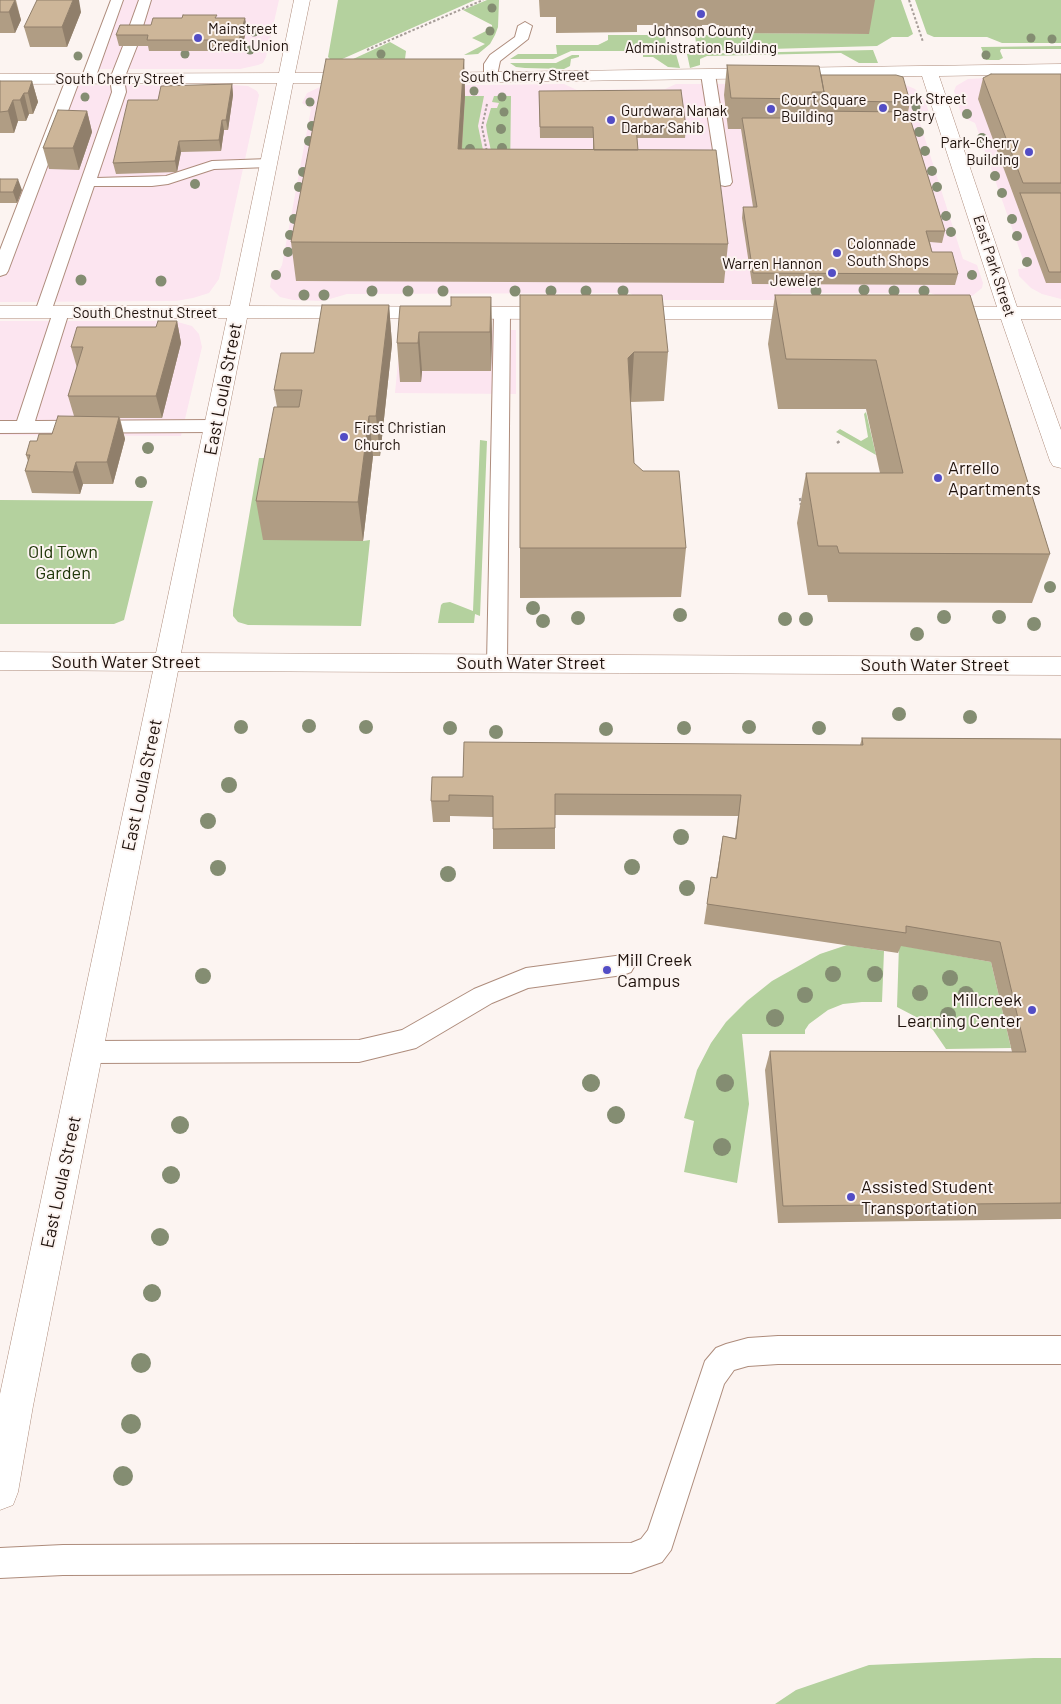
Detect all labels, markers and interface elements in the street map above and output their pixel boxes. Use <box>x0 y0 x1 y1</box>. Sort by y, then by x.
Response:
marker: Johnson County Administration Building <box>695 8 707 20</box>
place label: Mainstreet Credit Union <box>208 20 289 55</box>
place label: Johnson County Administration Building <box>625 22 777 57</box>
marker: Mainstreet Credit Union <box>192 32 204 44</box>
street label: South Cherry Street <box>460 66 590 86</box>
street label: South Cherry Street <box>56 70 184 88</box>
place label: Park Street Pastry <box>893 90 966 125</box>
place label: Court Square Building <box>781 91 867 126</box>
place label: Gurdwara Nanak Darbar Sahib <box>621 102 727 137</box>
marker: Park Street Pastry <box>877 102 889 114</box>
marker: Court Square Building <box>765 103 777 115</box>
marker: Gurdwara Nanak Darbar Sahib <box>605 114 617 126</box>
place label: Park-Cherry Building <box>941 134 1019 169</box>
marker: Park-Cherry Building <box>1023 146 1035 158</box>
street label: East Park Street <box>969 213 1019 319</box>
place label: Colonnade South Shops <box>847 235 929 270</box>
marker: Colonnade South Shops <box>831 247 843 259</box>
place label: Warren Hannon Jeweler <box>722 255 822 290</box>
marker: Warren Hannon Jeweler <box>826 267 838 279</box>
street label: South Chestnut Street <box>73 304 217 322</box>
street label: East Loula Street <box>200 321 246 457</box>
place label: First Christian Church <box>354 419 446 454</box>
marker: First Christian Church <box>338 431 350 443</box>
place label: Arrello Apartments <box>948 457 1041 499</box>
marker: Arrello Apartments <box>932 472 944 484</box>
park label: Old Town Garden <box>28 541 98 584</box>
street label: South Water Street <box>51 651 201 673</box>
street label: South Water Street <box>456 652 606 674</box>
street label: South Water Street <box>860 654 1010 676</box>
street label: East Loula Street <box>117 717 167 853</box>
place label: Mill Creek Campus <box>617 949 692 992</box>
marker: Mill Creek Campus <box>601 964 613 976</box>
place label: Millcreek Learning Center <box>897 989 1022 1032</box>
marker: Millcreek Learning Center <box>1026 1004 1038 1016</box>
street label: East Loula Street <box>36 1114 86 1250</box>
place label: Assisted Student Transportation <box>861 1176 994 1218</box>
marker: Assisted Student Transportation <box>845 1191 857 1203</box>

